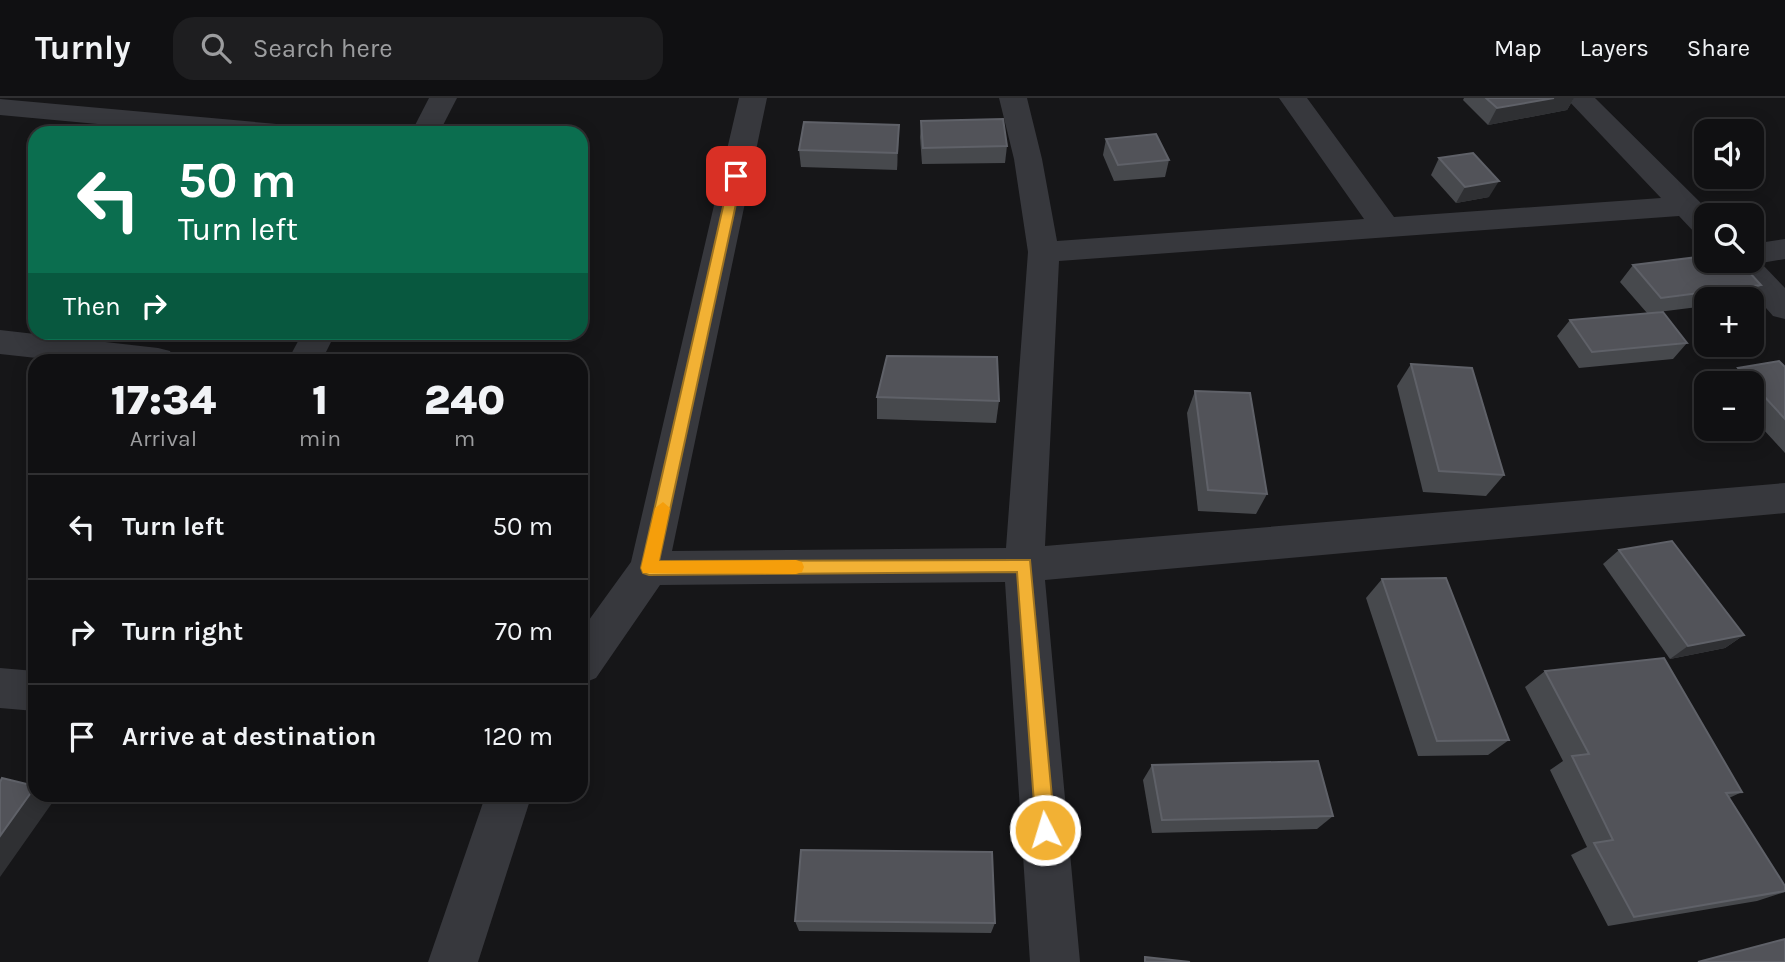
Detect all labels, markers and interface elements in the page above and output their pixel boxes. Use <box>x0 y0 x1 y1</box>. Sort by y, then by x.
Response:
search box <box>173 17 663 80</box>
text: Turnly <box>35 29 131 67</box>
icon: search <box>197 29 235 67</box>
text: Search here <box>253 33 393 64</box>
text: Map <box>1494 34 1542 62</box>
text: Layers <box>1580 34 1649 62</box>
text: Share <box>1687 34 1750 62</box>
map controls <box>1694 119 1764 441</box>
button: sound <box>1694 119 1764 189</box>
pin <box>706 146 766 206</box>
text: 50 m <box>178 152 296 209</box>
icon: left <box>63 154 154 245</box>
icon: arrive <box>717 157 755 195</box>
button: search <box>1694 203 1764 273</box>
text: Turn left <box>178 211 298 248</box>
icon: right <box>135 287 173 325</box>
button: + <box>1694 287 1764 357</box>
text: Then <box>63 291 121 322</box>
button: − <box>1694 371 1764 441</box>
text: 17:34 <box>111 375 216 425</box>
text: 1 <box>312 375 328 425</box>
text: 240 <box>424 375 505 425</box>
text: Arrival <box>130 425 197 452</box>
text: min <box>299 425 341 452</box>
text: m <box>454 425 475 452</box>
icon: left <box>63 508 101 546</box>
text: Turn left <box>122 511 224 542</box>
text: 50 m <box>492 511 553 542</box>
icon: right <box>63 613 101 651</box>
text: Turn right <box>122 616 243 647</box>
text: 70 m <box>495 616 553 647</box>
icon: arrive <box>63 718 101 756</box>
text: Arrive at destination <box>122 721 376 752</box>
text: 120 m <box>483 721 553 752</box>
position arrow <box>1008 793 1082 867</box>

